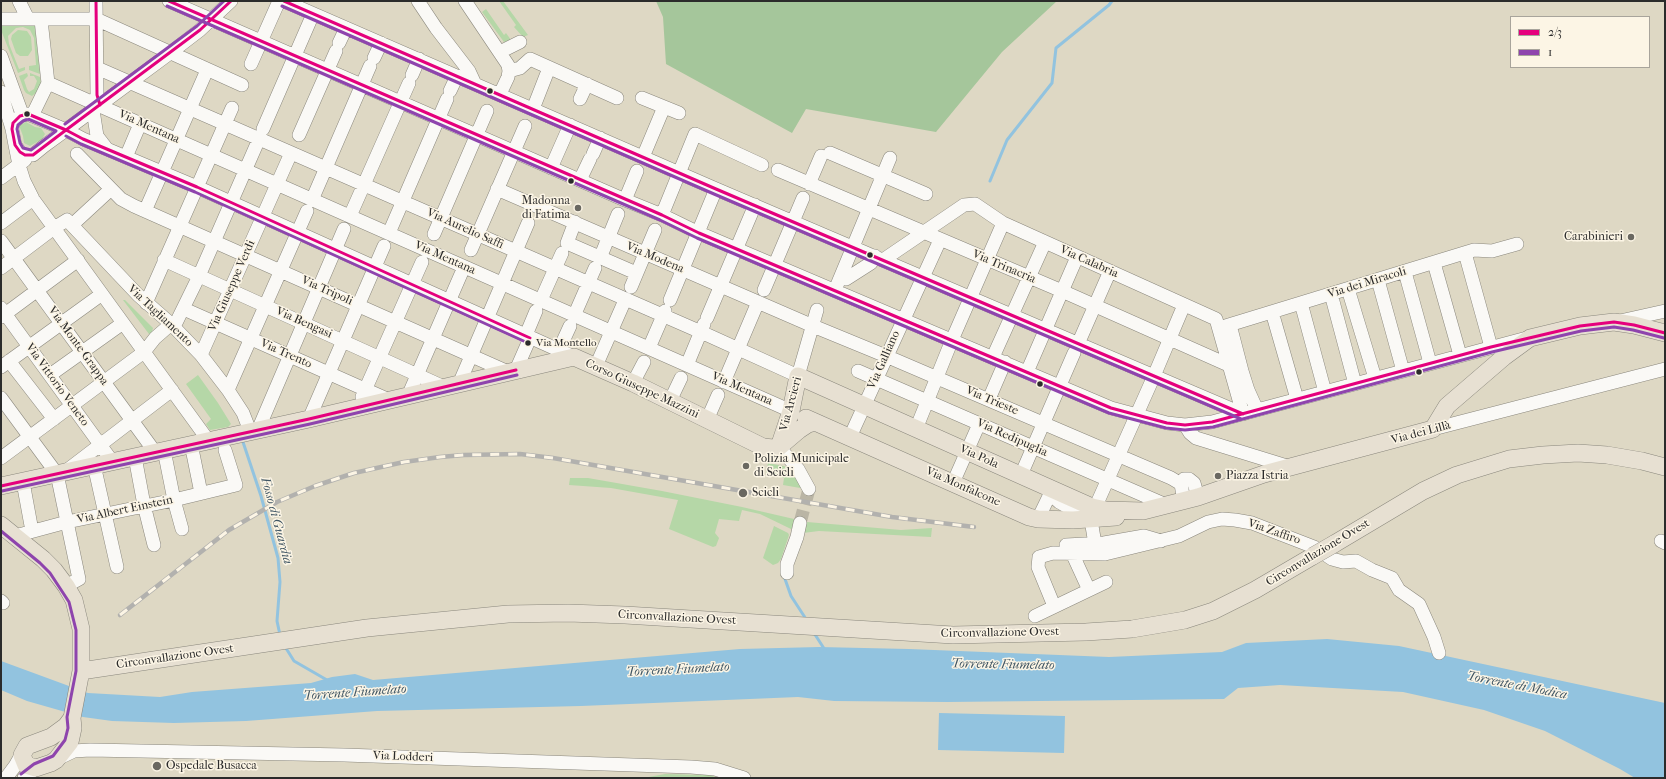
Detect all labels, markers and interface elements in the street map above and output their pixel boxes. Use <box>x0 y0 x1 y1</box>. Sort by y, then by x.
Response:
legend <box>1510 16 1650 68</box>
text: 2/3 <box>1548 25 1562 39</box>
text: 1 <box>1548 45 1552 59</box>
unlabelled marker <box>485 86 495 96</box>
street label: Via Mentana <box>116 107 182 147</box>
unlabelled marker <box>22 109 32 119</box>
unlabelled marker <box>566 176 576 186</box>
place label: Madonna di Fatima <box>521 194 570 222</box>
marker: Madonna di Fatima <box>573 203 583 213</box>
street label: Via Aurelio Saffi <box>424 206 506 252</box>
place label: Carabinieri <box>1564 230 1623 244</box>
marker: Carabinieri <box>1626 232 1636 242</box>
street label: Via Giuseppe Verdi <box>205 238 259 334</box>
street label: Via Mentana <box>412 238 478 278</box>
street label: Via Modena <box>624 239 686 277</box>
street label: Via Calabria <box>1058 243 1120 281</box>
street label: Via Trinacria <box>970 247 1038 287</box>
unlabelled marker <box>865 250 875 260</box>
street label: Via dei Miracoli <box>1326 264 1408 302</box>
street label: Via Tripoli <box>299 273 355 309</box>
street label: Via Tagliamento <box>124 282 196 350</box>
street label: Via Monte Grappa <box>45 304 111 388</box>
street label: Via Bengasi <box>274 304 334 342</box>
street label: Via Galliano <box>865 329 903 391</box>
street label: Via Trento <box>258 336 314 372</box>
place label: Via Montello <box>536 336 596 350</box>
marker: Via Montello <box>523 338 533 348</box>
street label: Via Vittorio Veneto <box>22 341 92 429</box>
street label: Corso Giuseppe Mazzini <box>583 356 701 422</box>
unlabelled marker <box>1414 367 1424 377</box>
street label: Via Mentana <box>709 369 775 409</box>
street label: Via Arcieri <box>777 375 805 433</box>
unlabelled marker <box>1035 379 1045 389</box>
street label: Via Trieste <box>963 383 1021 419</box>
street label: Via Redipuglia <box>974 416 1050 460</box>
street label: Via dei Lillà <box>1390 418 1452 448</box>
street label: Via Pola <box>957 442 1001 472</box>
place label: Polizia Municipale di Scicli <box>754 452 849 480</box>
marker: Polizia Municipale di Scicli <box>741 461 751 471</box>
street label: Via Monfalcone <box>923 464 1003 510</box>
place label: Piazza Istria <box>1226 469 1289 483</box>
marker: Piazza Istria <box>1213 471 1223 481</box>
water label: Fosso di Guardia <box>257 476 295 566</box>
place label: Scicli <box>752 486 779 500</box>
marker: Scicli <box>737 487 749 499</box>
street label: Via Albert Einstein <box>76 493 174 527</box>
street label: Via Zaffiro <box>1246 516 1302 548</box>
street label: Circonvallazione Ovest <box>1264 516 1372 590</box>
street label: Circonvallazione Ovest <box>618 608 736 628</box>
street label: Circonvallazione Ovest <box>941 625 1059 641</box>
street label: Circonvallazione Ovest <box>115 642 235 672</box>
water label: Torrente Fiumelato <box>951 656 1055 674</box>
water label: Torrente Fiumelato <box>626 660 730 680</box>
water label: Torrente di Modica <box>1466 669 1568 703</box>
water label: Torrente Fiumelato <box>303 682 407 704</box>
street label: Via Lodderi <box>373 749 433 765</box>
place label: Ospedale Busacca <box>166 759 257 773</box>
marker: Ospedale Busacca <box>151 760 163 772</box>

